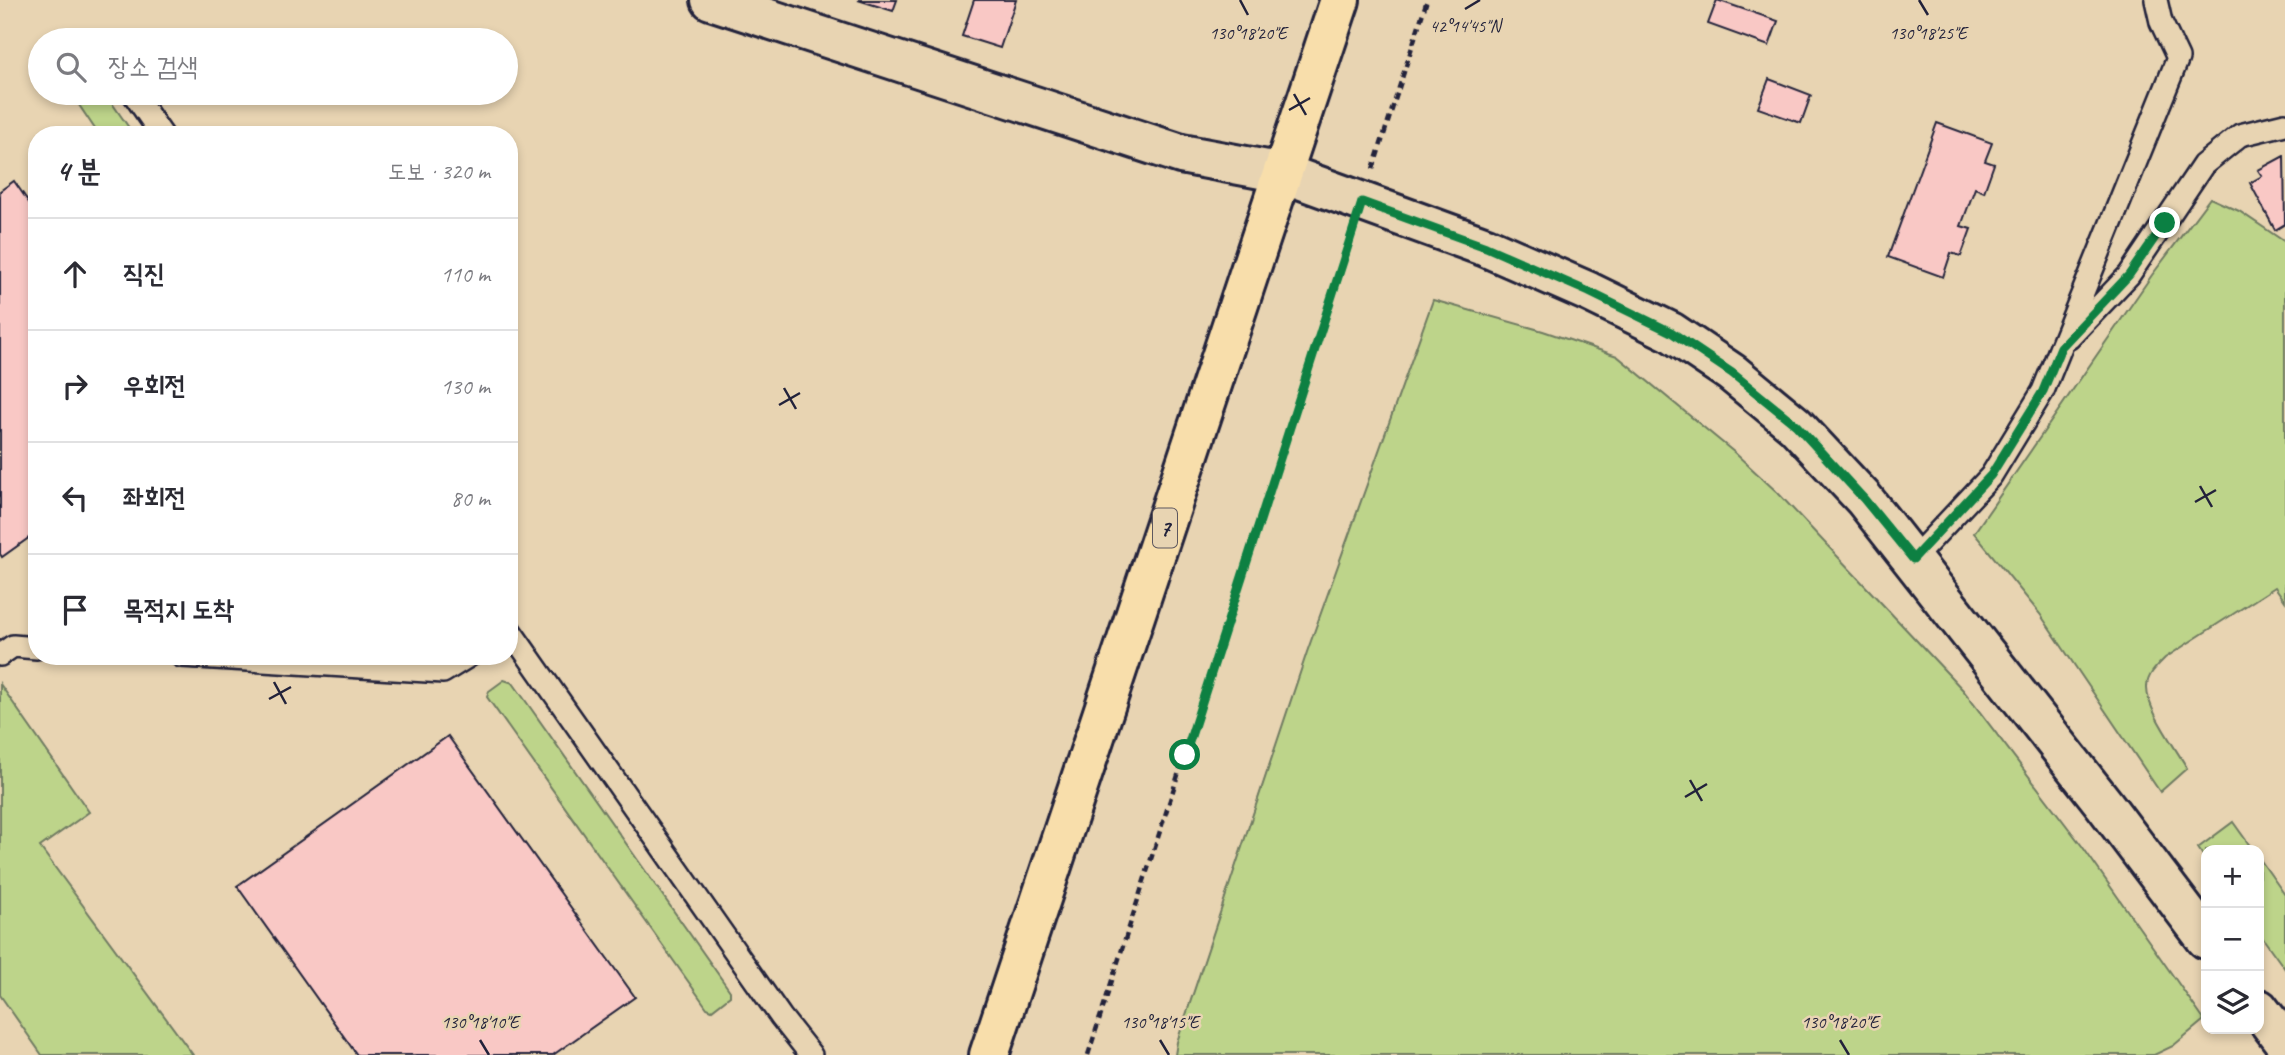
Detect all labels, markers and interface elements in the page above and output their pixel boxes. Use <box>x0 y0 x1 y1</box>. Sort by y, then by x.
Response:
text: 42°14'45"N <box>1430 15 1504 37</box>
text: 130°18'20"E <box>1209 22 1289 44</box>
text: 130°18'25"E <box>1889 22 1969 44</box>
search box <box>28 28 518 105</box>
icon: search <box>52 48 90 86</box>
text: 장소 검색 <box>108 50 198 83</box>
text: 4 분 <box>56 152 101 190</box>
text: 도보 · 320 m <box>388 157 490 186</box>
route end <box>2149 207 2180 238</box>
icon: ahead <box>56 255 94 293</box>
text: 직진 <box>123 257 165 290</box>
text: 110 m <box>441 260 490 289</box>
icon: right <box>56 367 94 405</box>
text: 우회전 <box>123 369 186 402</box>
text: 130 m <box>441 372 490 401</box>
icon: left <box>56 479 94 517</box>
text: 좌회전 <box>123 481 186 514</box>
text: 80 m <box>451 484 490 513</box>
road number: 7 <box>1153 508 1177 548</box>
icon: arrive <box>56 591 94 629</box>
text: 목적지 도착 <box>123 593 234 626</box>
route start <box>1169 739 1200 770</box>
map controls <box>2201 845 2264 1034</box>
button: + <box>2201 845 2264 908</box>
button: − <box>2201 908 2264 971</box>
button: layers <box>2201 971 2264 1034</box>
text: 130°18'10"E <box>441 1011 521 1033</box>
text: 130°18'15"E <box>1121 1011 1201 1033</box>
text: 130°18'20"E <box>1801 1011 1881 1033</box>

